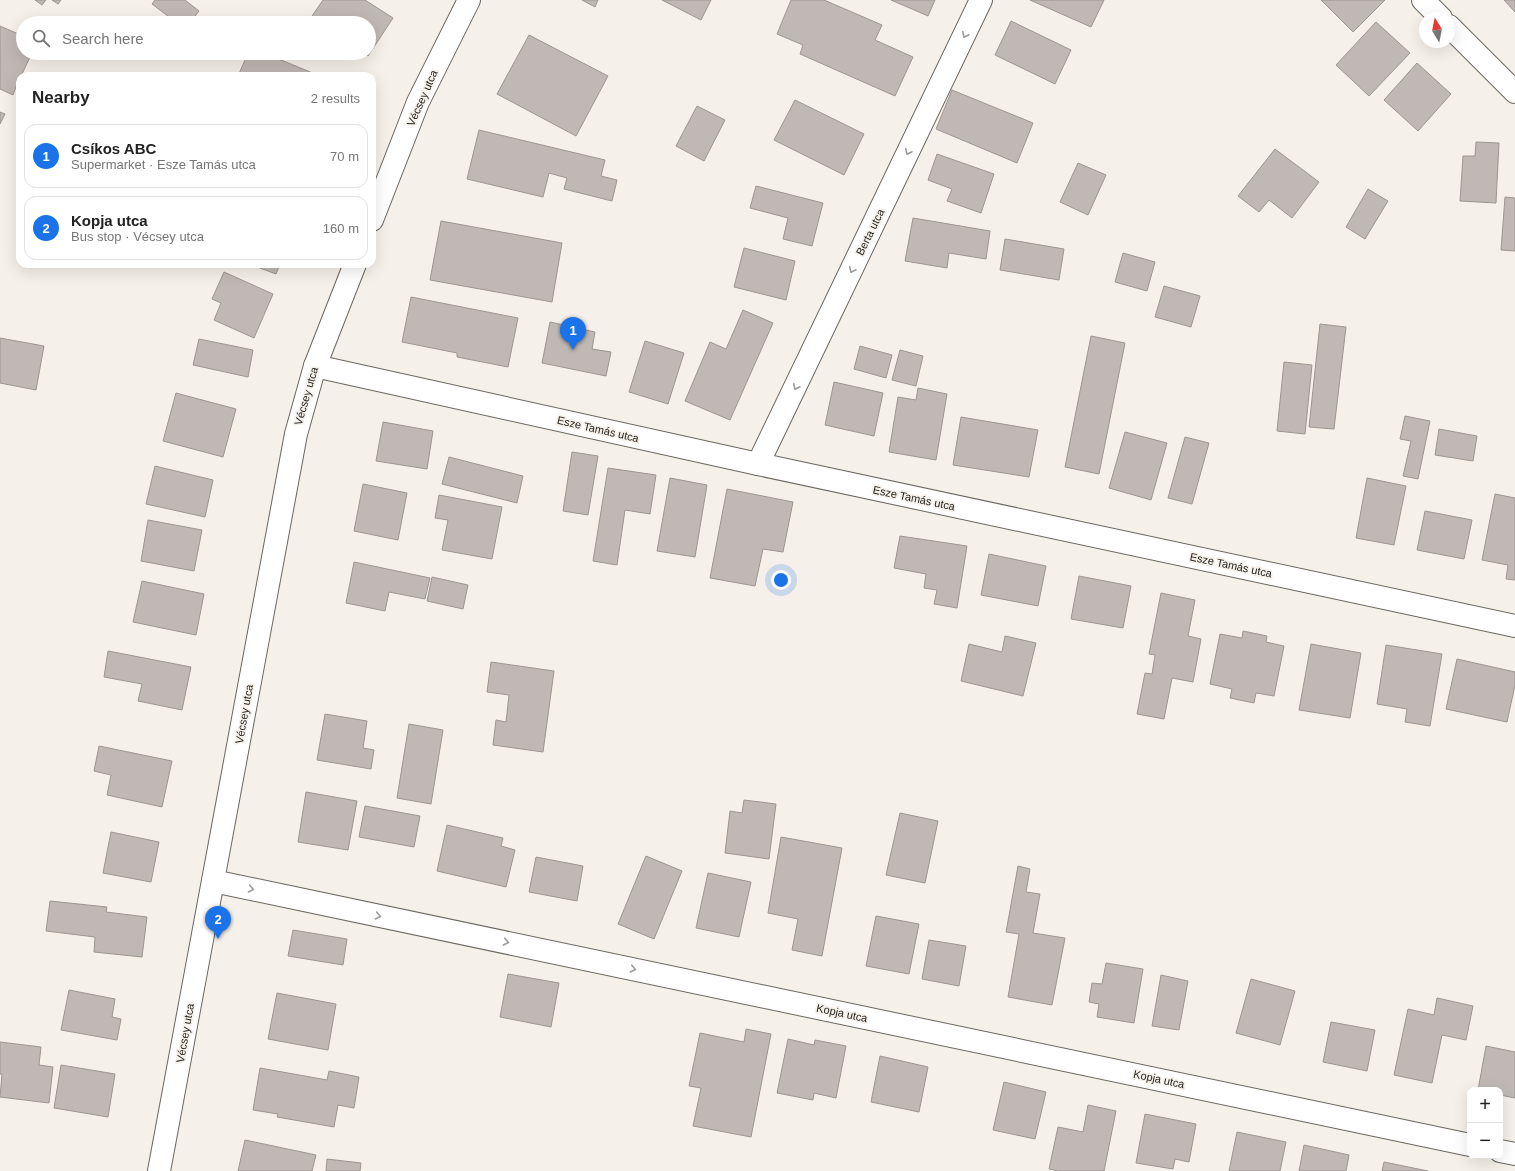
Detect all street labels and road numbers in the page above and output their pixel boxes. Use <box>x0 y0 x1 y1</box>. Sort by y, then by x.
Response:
street label: Vécsey utca <box>404 67 440 128</box>
street label: Berta utca <box>854 206 887 257</box>
street label: Vécsey utca <box>292 365 320 426</box>
street label: Esze Tamás utca <box>556 414 641 444</box>
street label: Esze Tamás utca <box>872 483 957 513</box>
street label: Esze Tamás utca <box>1189 550 1274 580</box>
street label: Vécsey utca <box>233 683 255 745</box>
street label: Vécsey utca <box>174 1002 196 1064</box>
street label: Kopja utca <box>815 1002 870 1024</box>
street label: Kopja utca <box>1132 1068 1187 1090</box>

